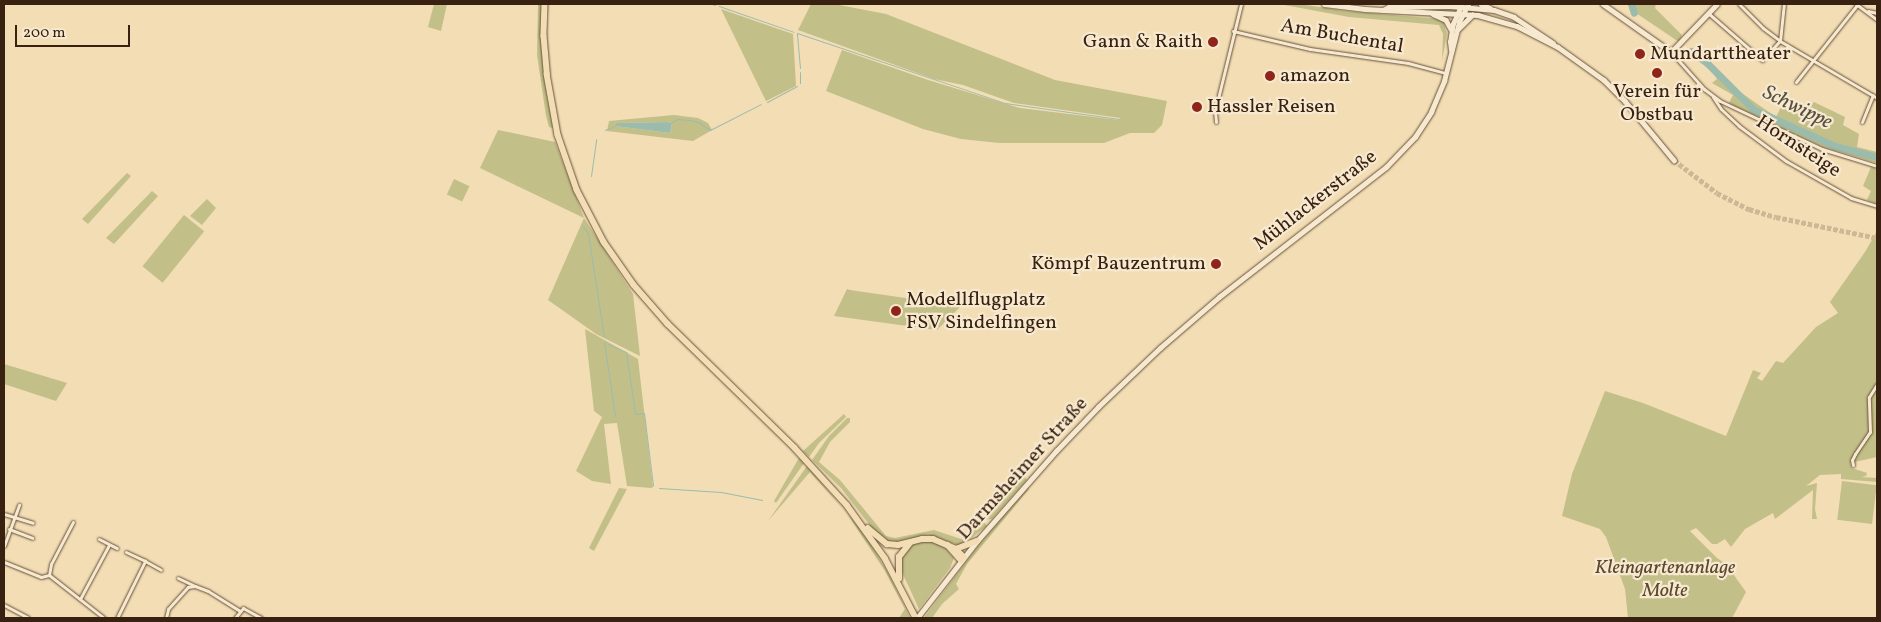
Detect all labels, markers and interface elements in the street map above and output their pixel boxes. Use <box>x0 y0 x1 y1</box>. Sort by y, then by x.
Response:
street label: Am Buchental <box>1279 14 1405 60</box>
scale bar <box>18 15 132 47</box>
text: 200 m <box>23 23 66 44</box>
place label: Gann & Raith <box>1083 30 1203 54</box>
marker: Gann & Raith <box>1207 36 1219 48</box>
place label: Mundarttheater <box>1650 42 1791 66</box>
marker: Mundarttheater <box>1634 48 1646 60</box>
place label: amazon <box>1280 64 1350 88</box>
marker: Verein für Obstbau <box>1651 67 1663 79</box>
marker: amazon <box>1264 70 1276 82</box>
water label: Schwippe <box>1758 80 1836 136</box>
place label: Verein für Obstbau <box>1613 81 1701 128</box>
place label: Hassler Reisen <box>1207 95 1336 119</box>
marker: Hassler Reisen <box>1191 101 1203 113</box>
street label: Hornsteige <box>1751 111 1845 183</box>
street label: Mühlackerstraße <box>1250 145 1382 257</box>
place label: Kömpf Bauzentrum <box>1033 252 1206 276</box>
marker: Kömpf Bauzentrum <box>1210 258 1222 270</box>
place label: Modellflugplatz FSV Sindelfingen <box>906 288 1057 335</box>
marker: Modellflugplatz FSV Sindelfingen <box>890 305 902 317</box>
street label: Darmsheimer Straße <box>953 393 1093 545</box>
park label: Kleingartenanlage Molte <box>1595 556 1735 603</box>

